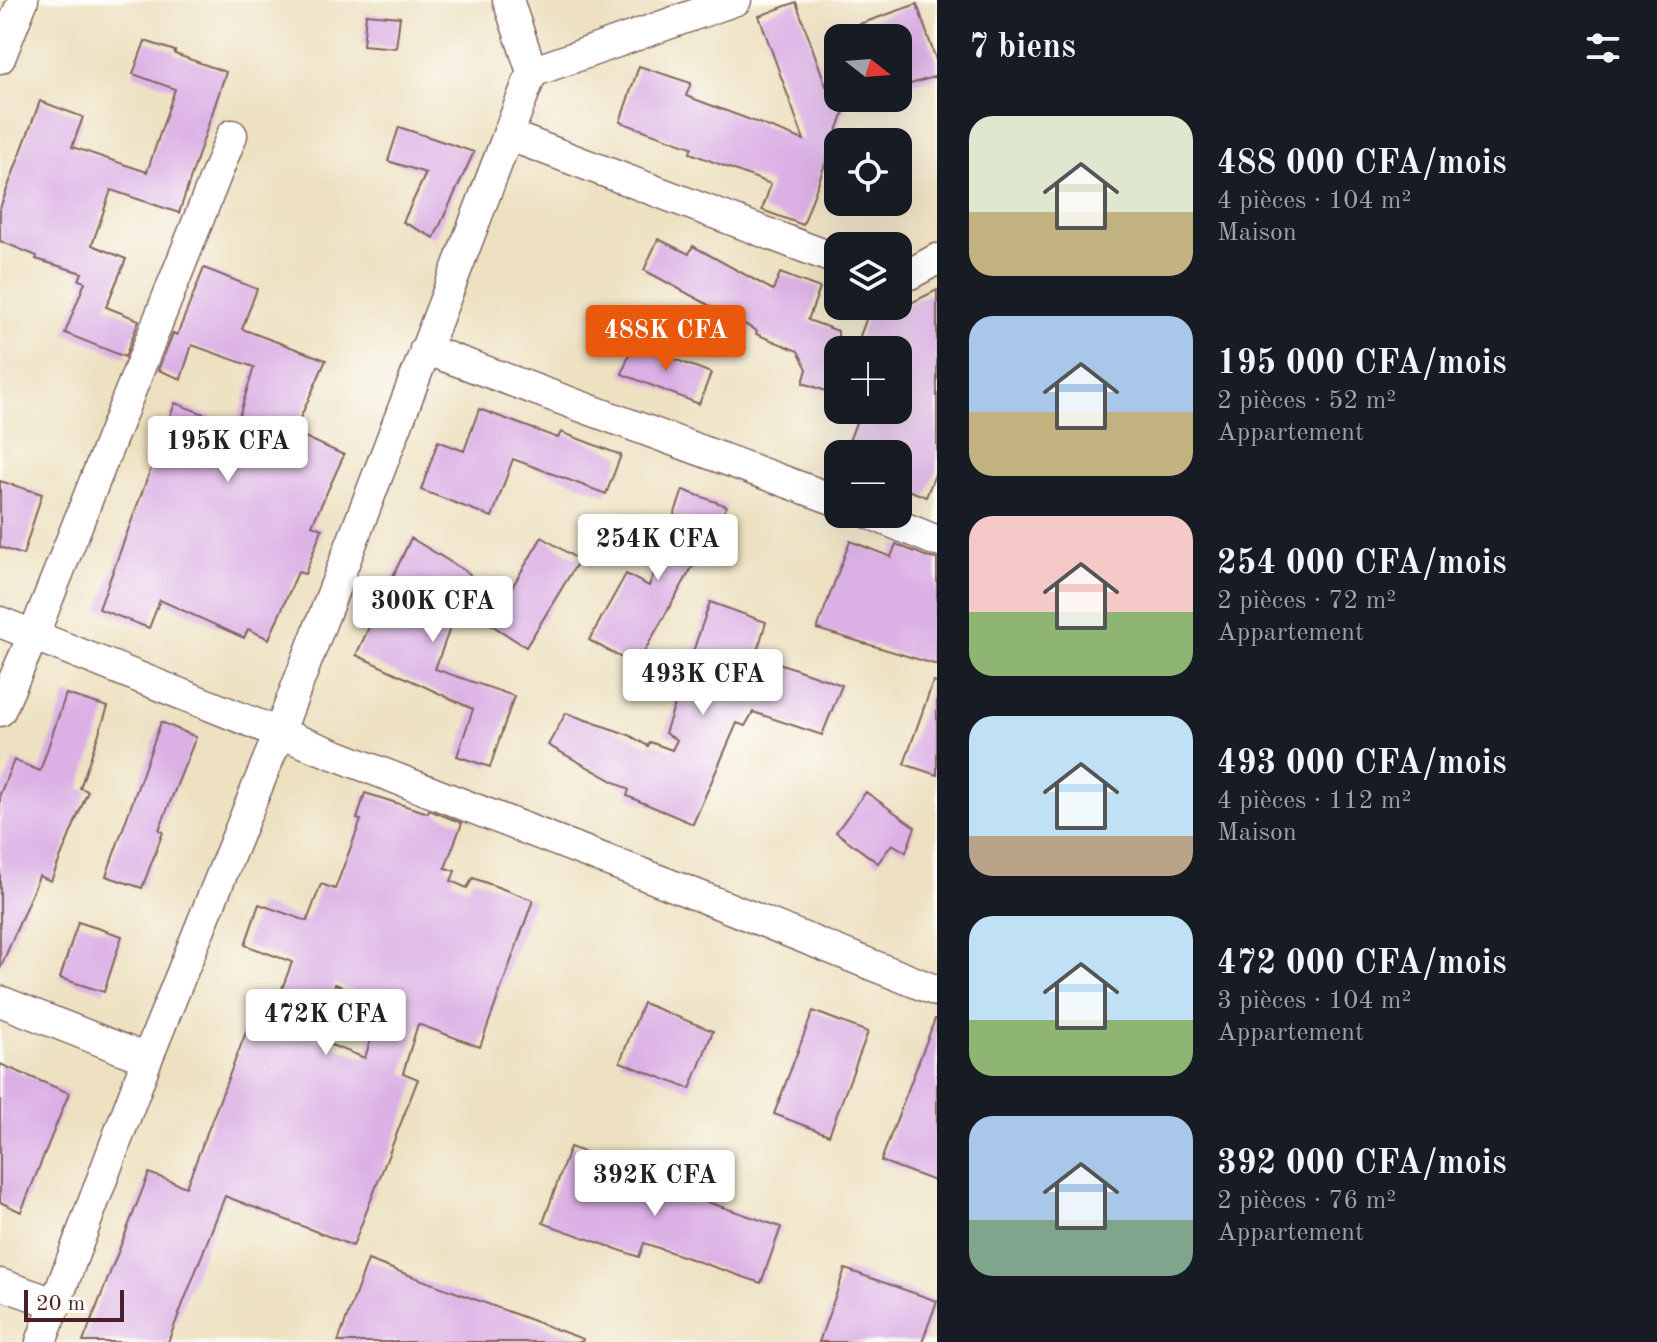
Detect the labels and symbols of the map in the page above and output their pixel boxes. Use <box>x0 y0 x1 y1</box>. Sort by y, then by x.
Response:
north arrow <box>824 24 912 112</box>
pin: 488K CFA <box>583 305 749 373</box>
pin: 195K CFA <box>145 416 311 484</box>
pin: 254K CFA <box>575 514 741 582</box>
pin: 300K CFA <box>350 576 516 644</box>
pin: 493K CFA <box>620 649 786 717</box>
pin: 472K CFA <box>243 989 409 1057</box>
pin: 392K CFA <box>572 1150 738 1218</box>
scale bar <box>24 1286 124 1322</box>

